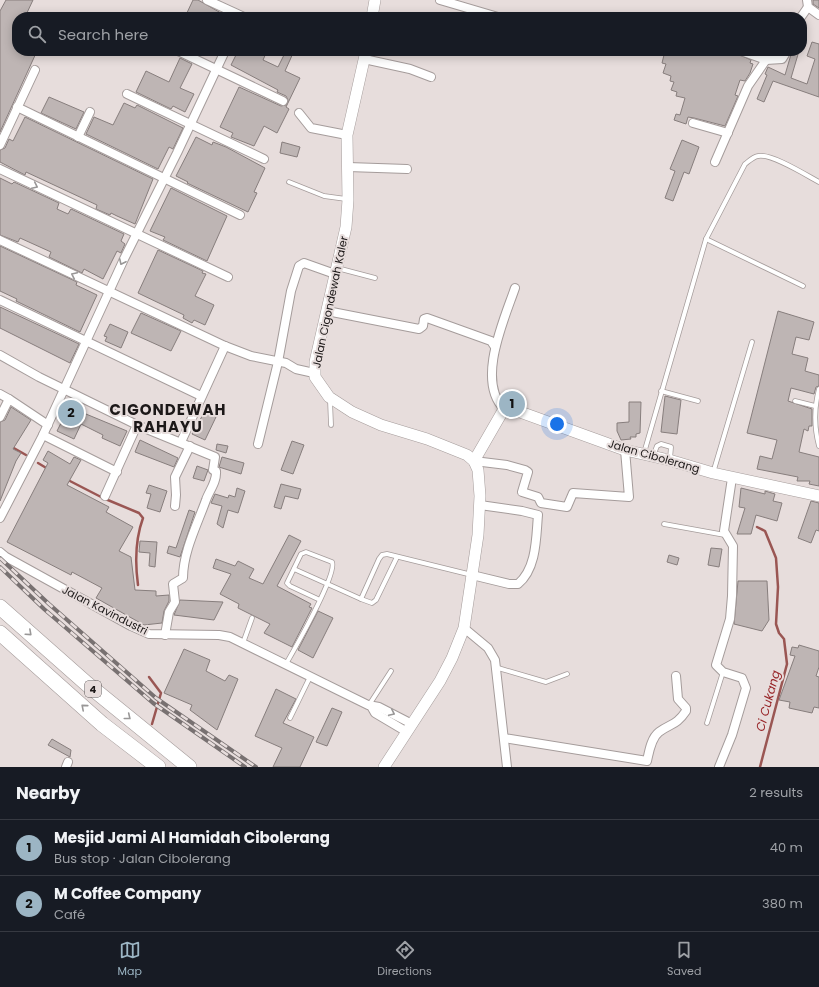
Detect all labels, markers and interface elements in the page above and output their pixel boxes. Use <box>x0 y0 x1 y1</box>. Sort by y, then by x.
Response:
search box <box>12 12 807 56</box>
icon: search <box>26 23 48 45</box>
text: Search here <box>58 24 148 45</box>
one-way arrow <box>31 181 39 189</box>
street label: Jalan Cigondewah Kaler <box>308 235 352 369</box>
one-way arrow <box>119 258 127 265</box>
one-way arrow <box>70 272 78 280</box>
pin: 1 <box>499 389 525 419</box>
pin: 2 <box>58 398 84 428</box>
district label: CIGONDEWAH RAHAYU <box>109 399 227 437</box>
your location <box>547 414 567 434</box>
street label: Jalan Cibolerang <box>606 435 702 477</box>
street label: Jalan Kavindustri <box>59 581 151 639</box>
one-way arrow <box>24 628 32 636</box>
water label: Ci Cukang <box>751 668 784 733</box>
road number: 4 <box>85 681 101 697</box>
one-way arrow <box>81 705 88 712</box>
one-way arrow <box>388 708 396 716</box>
one-way arrow <box>123 713 130 720</box>
text: Nearby <box>16 781 80 805</box>
text: 2 results <box>749 783 803 802</box>
text: Mesjid Jami Al Hamidah Cibolerang <box>54 827 330 848</box>
text: 1 <box>27 838 31 857</box>
text: 40 m <box>770 838 803 857</box>
text: Bus stop · Jalan Cibolerang <box>54 849 231 868</box>
text: M Coffee Company <box>54 883 201 904</box>
text: 2 <box>25 894 33 913</box>
text: 380 m <box>762 894 803 913</box>
text: Café <box>54 905 85 924</box>
tab: Map <box>118 939 142 980</box>
tab: Directions <box>377 939 432 980</box>
tab: Saved <box>667 939 701 980</box>

